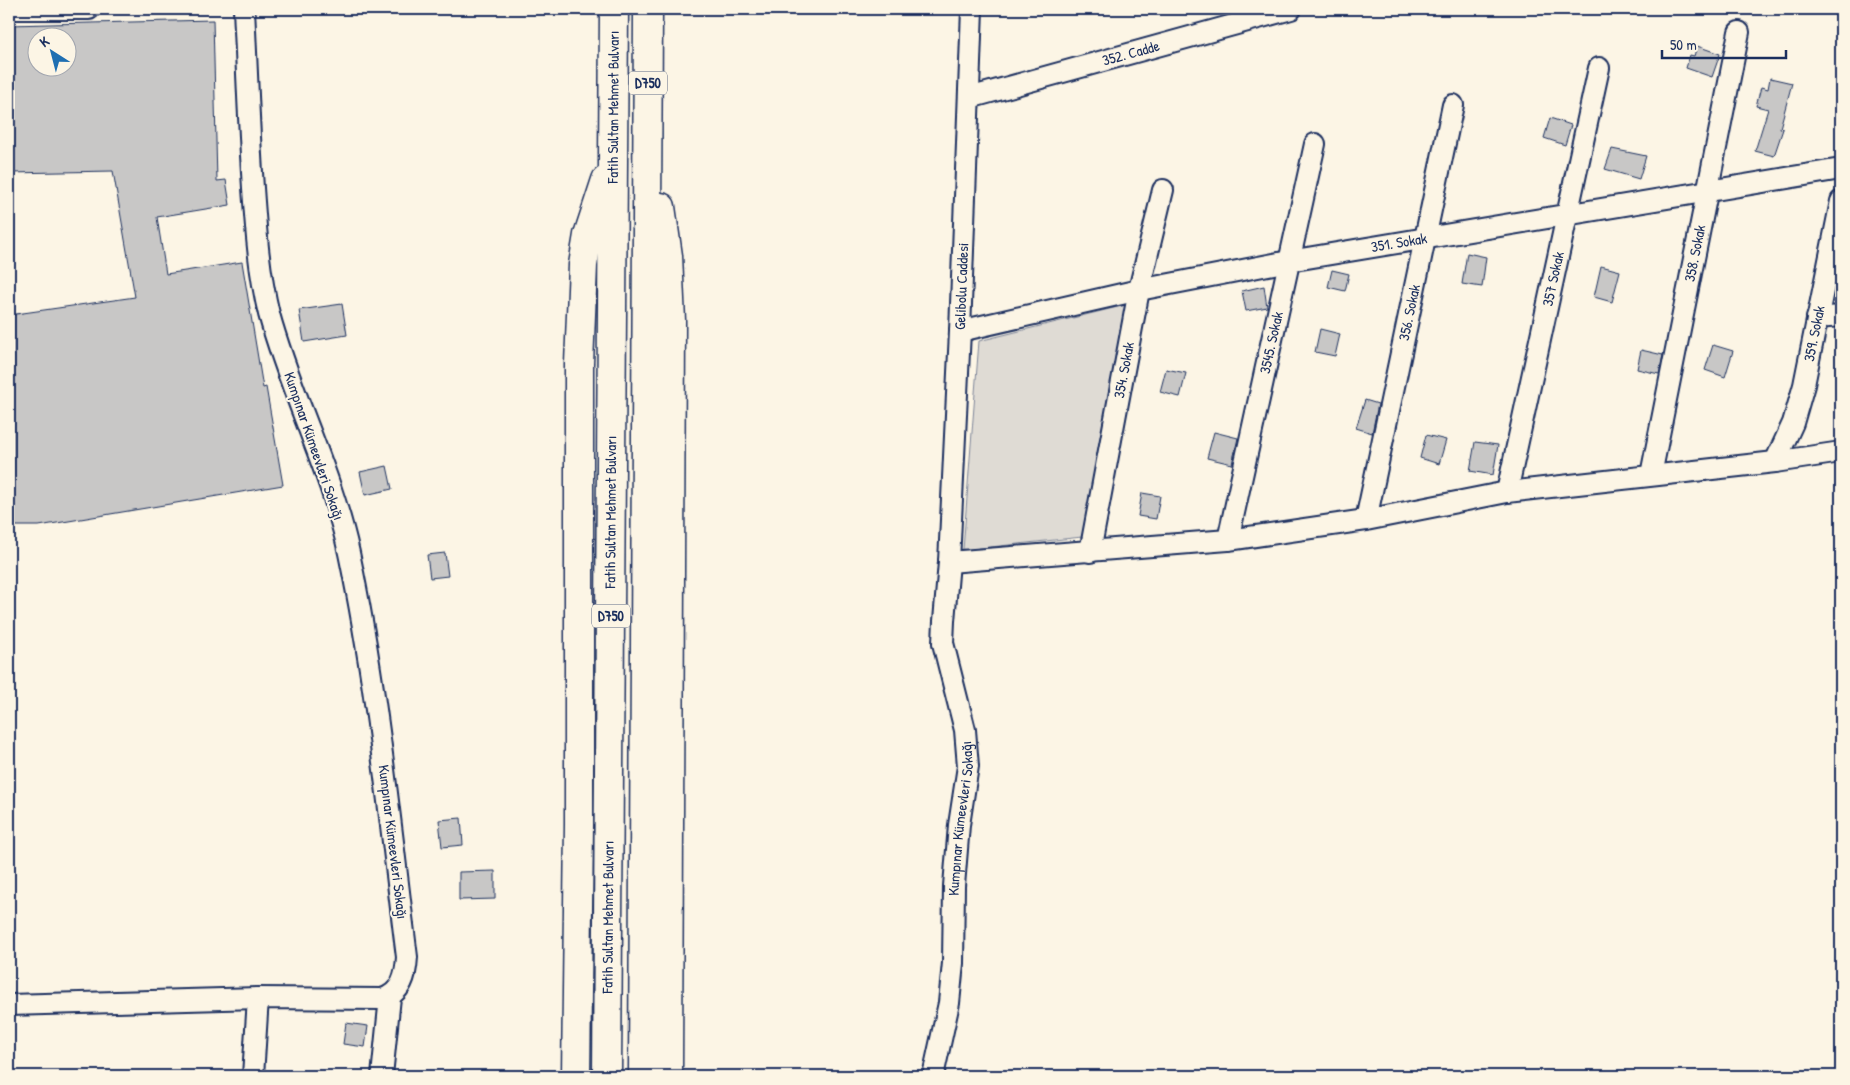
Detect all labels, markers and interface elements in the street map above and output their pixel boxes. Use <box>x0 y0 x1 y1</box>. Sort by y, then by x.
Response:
north arrow <box>28 28 78 78</box>
scale bar <box>1662 28 1786 60</box>
text: K <box>36 31 53 51</box>
street label: Fatih Sultan Mehmet Bulvarı <box>602 31 624 184</box>
text: 50 m <box>1670 34 1697 55</box>
street label: 352. Cadde <box>1100 35 1162 71</box>
road number: D750 <box>629 72 667 95</box>
street label: 358. Sokak <box>1679 223 1710 284</box>
street label: 351. Sokak <box>1369 227 1429 257</box>
street label: Gelibolu Caddesi <box>949 242 973 330</box>
street label: 357 Sokak <box>1537 250 1569 308</box>
street label: 356. Sokak <box>1393 282 1425 342</box>
street label: 359. Sokak <box>1798 304 1830 363</box>
street label: 3545. Sokak <box>1254 310 1288 376</box>
street label: 354. Sokak <box>1108 340 1139 400</box>
street label: Kumpınar Kümeevleri Sokağı <box>279 369 350 523</box>
street label: Fatih Sultan Mehmet Bulvarı <box>599 436 621 589</box>
road number: D750 <box>592 604 630 628</box>
street label: Kumpınar Kümeevleri Sokağı <box>943 740 978 896</box>
street label: Kumpınar Kümeevleri Sokağı <box>374 764 413 920</box>
street label: Fatih Sultan Mehmet Bulvarı <box>597 841 619 994</box>

